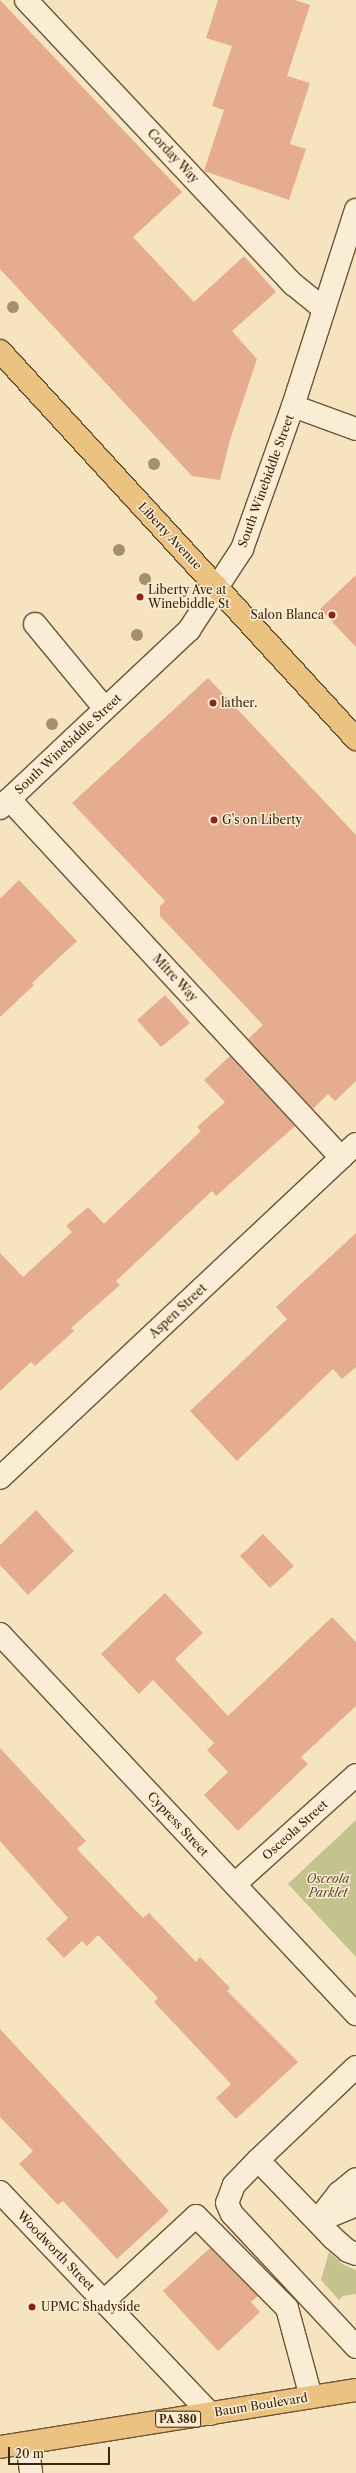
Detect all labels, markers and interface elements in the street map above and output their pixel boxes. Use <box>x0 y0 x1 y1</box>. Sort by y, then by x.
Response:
street label: Corday Way <box>144 126 202 186</box>
street label: South Winebiddle Street <box>235 412 297 550</box>
street label: Liberty Avenue <box>135 499 205 573</box>
place label: Liberty Ave at Winebiddle St <box>148 583 229 611</box>
marker: Liberty Ave at Winebiddle St <box>135 592 145 602</box>
place label: Salon Blanca <box>251 608 324 622</box>
marker: Salon Blanca <box>327 610 337 620</box>
street label: South Winebiddle Street <box>12 691 124 797</box>
place label: lather. <box>221 696 257 710</box>
marker: lather. <box>208 698 218 708</box>
place label: G's on Liberty <box>222 813 302 827</box>
marker: G's on Liberty <box>209 815 219 825</box>
street label: Mitre Way <box>149 951 201 1005</box>
street label: Aspen Street <box>146 1281 210 1341</box>
street label: Cypress Street <box>145 1789 211 1859</box>
street label: Osceola Street <box>259 1797 331 1863</box>
park label: Osceola Parklet <box>307 1872 349 1900</box>
street label: Woodworth Street <box>14 2208 98 2294</box>
place label: UPMC Shadyside <box>41 2300 140 2314</box>
marker: UPMC Shadyside <box>26 2301 38 2313</box>
street label: Baum Boulevard <box>213 2391 309 2419</box>
road number: PA 380 <box>154 2410 202 2428</box>
scale bar <box>10 2439 112 2465</box>
text: 20 m <box>15 2446 44 2461</box>

